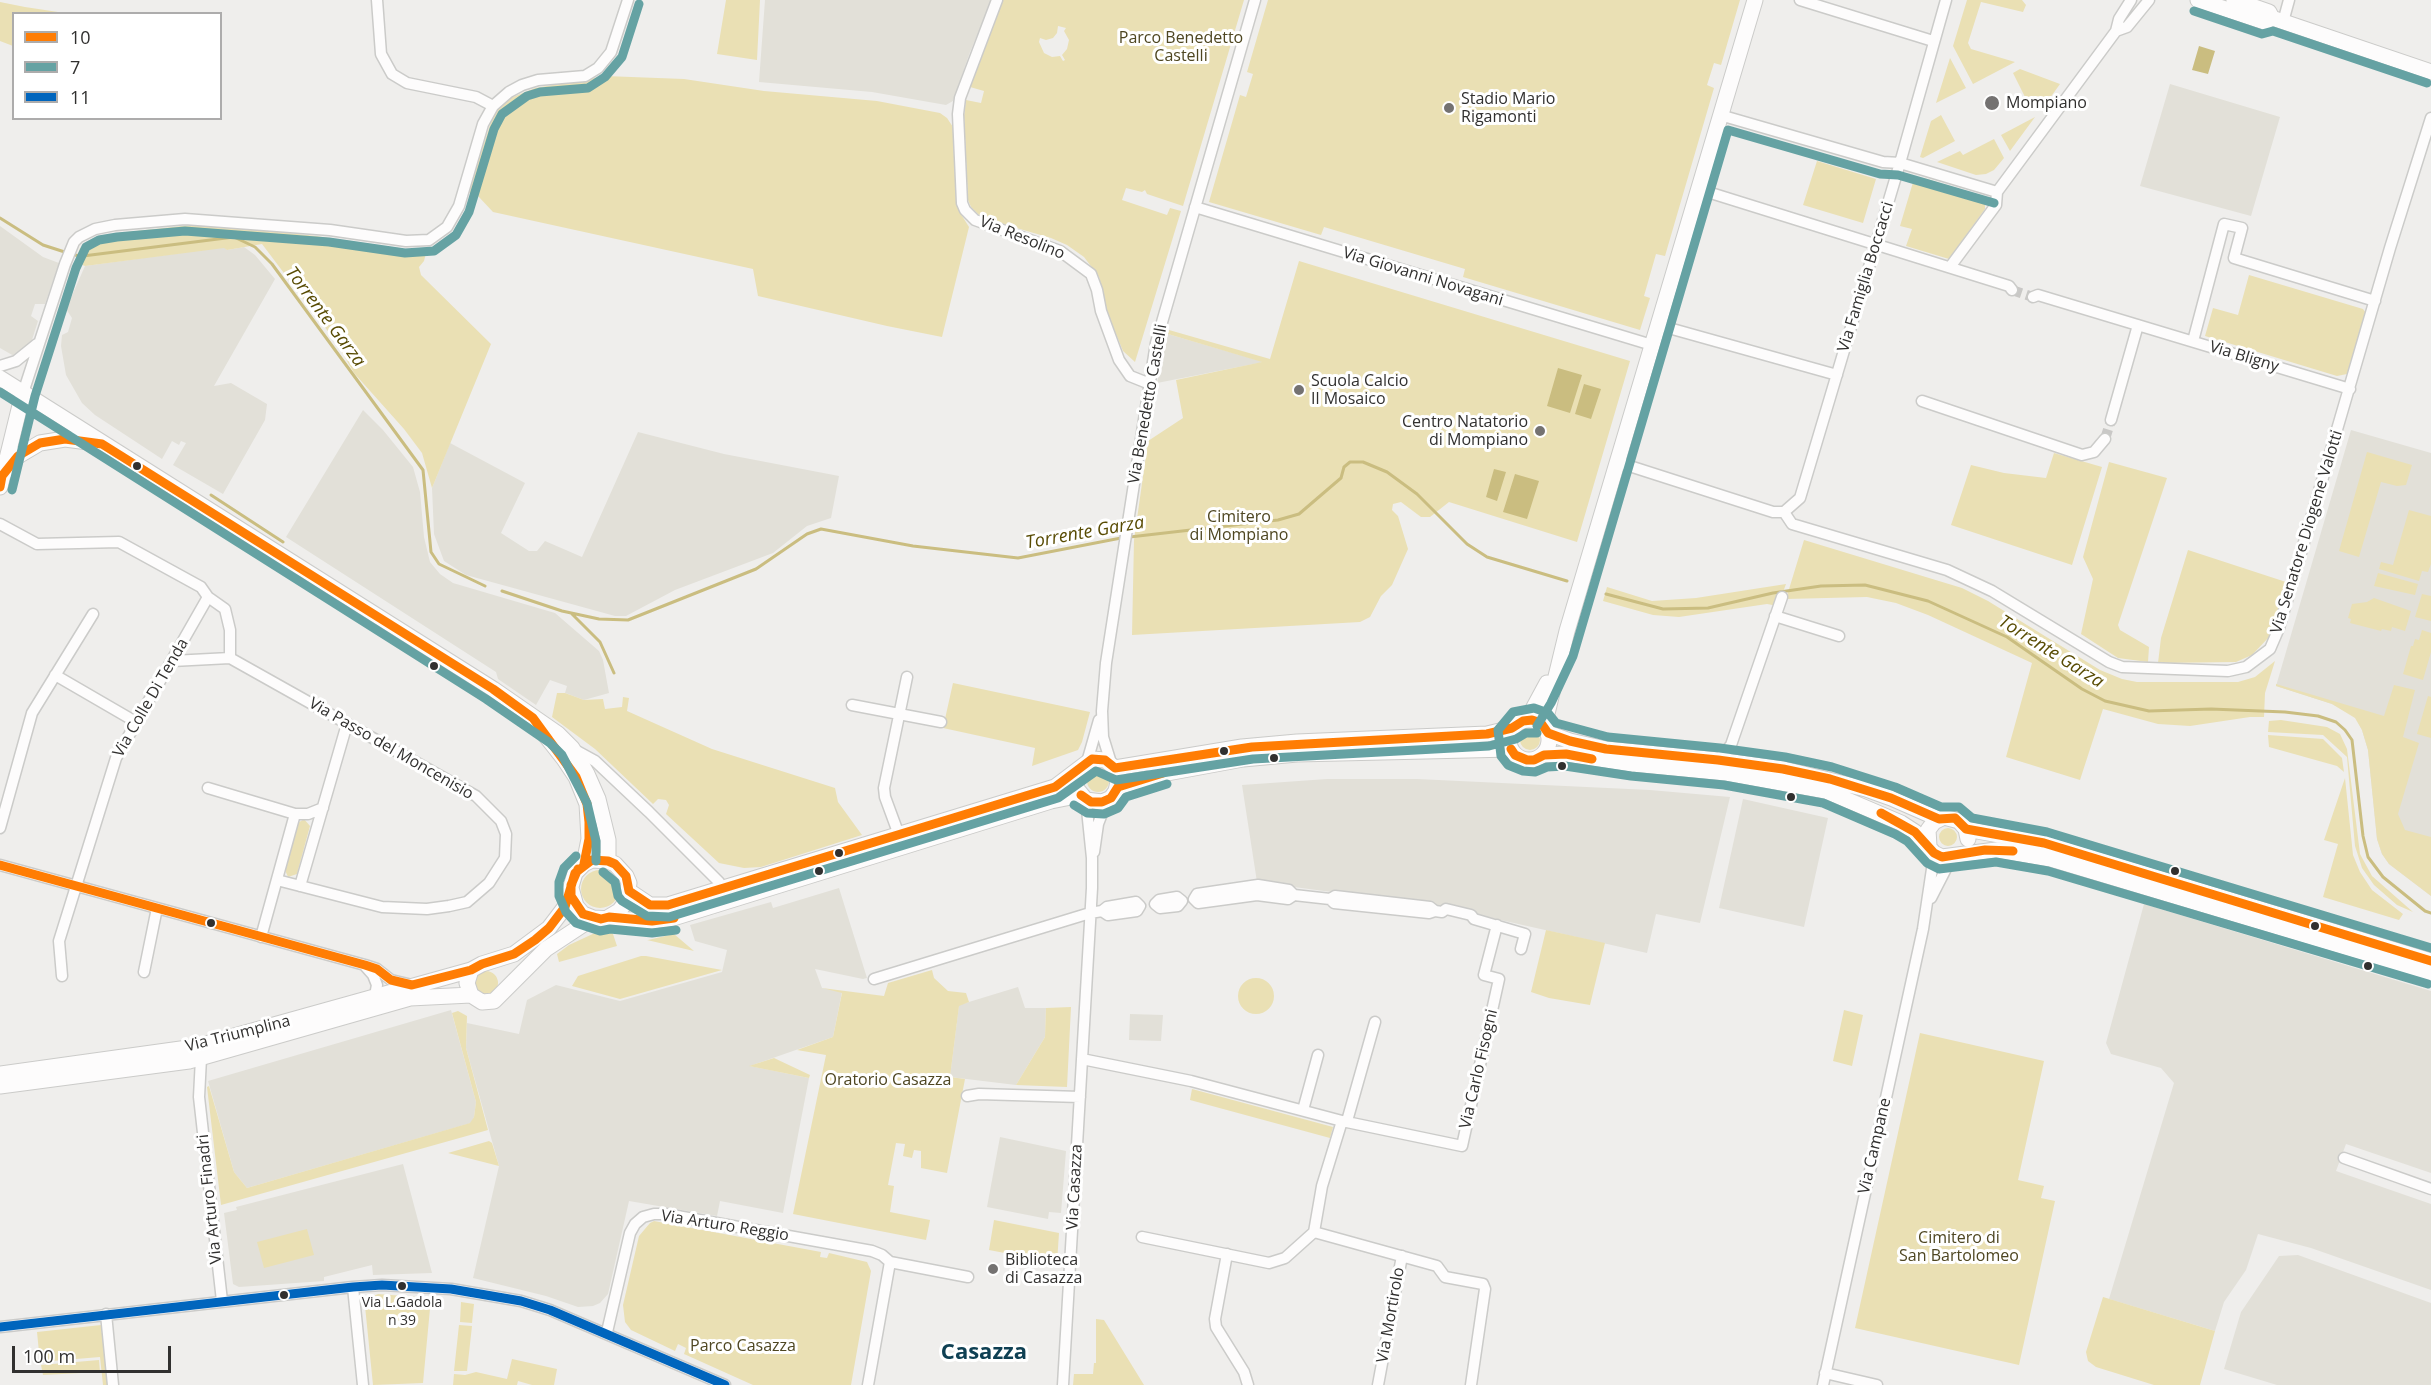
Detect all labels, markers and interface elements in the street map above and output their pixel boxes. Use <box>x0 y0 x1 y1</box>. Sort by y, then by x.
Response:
legend <box>12 12 222 120</box>
text: 10 <box>70 25 91 49</box>
park label: Parco Benedetto Castelli <box>1119 28 1243 66</box>
text: 7 <box>70 55 80 79</box>
text: 11 <box>70 85 91 109</box>
place label: Stadio Mario Rigamonti <box>1461 89 1555 127</box>
place label: Mompiano <box>2006 93 2087 113</box>
marker: Mompiano <box>1983 94 2001 112</box>
marker: Stadio Mario Rigamonti <box>1442 101 1456 115</box>
street label: Via Famiglia Boccacci <box>1834 200 1898 354</box>
street label: Via Resolino <box>977 212 1067 264</box>
street label: Via Giovanni Novagani <box>1341 243 1505 311</box>
water label: Torrente Garza <box>280 263 370 371</box>
street label: Via Benedetto Castelli <box>1124 323 1172 485</box>
street label: Via Bligny <box>2207 337 2281 377</box>
place label: Scuola Calcio Il Mosaico <box>1311 371 1408 409</box>
marker: Scuola Calcio Il Mosaico <box>1292 383 1306 397</box>
place label: Centro Natatorio di Mompiano <box>1402 412 1528 450</box>
marker: Centro Natatorio di Mompiano <box>1533 424 1547 438</box>
street label: Via Senatore Diogene Valotti <box>2267 428 2347 636</box>
unlabelled marker <box>131 460 143 472</box>
park label: Cimitero di Mompiano <box>1190 507 1288 545</box>
water label: Torrente Garza <box>1024 512 1146 554</box>
water label: Torrente Garza <box>1994 611 2108 693</box>
street label: Via Colle Di Tenda <box>109 635 193 761</box>
unlabelled marker <box>428 660 440 672</box>
street label: Via Passo del Moncenisio <box>305 694 477 804</box>
unlabelled marker <box>1218 745 1230 757</box>
unlabelled marker <box>1268 752 1280 764</box>
unlabelled marker <box>1556 760 1568 772</box>
unlabelled marker <box>1785 791 1797 803</box>
unlabelled marker <box>833 847 845 859</box>
unlabelled marker <box>813 865 825 877</box>
unlabelled marker <box>2169 865 2181 877</box>
unlabelled marker <box>205 917 217 929</box>
unlabelled marker <box>2309 920 2321 932</box>
unlabelled marker <box>2362 960 2374 972</box>
street label: Via Carlo Fisogni <box>1456 1007 1502 1131</box>
street label: Via Triumplina <box>184 1012 292 1056</box>
park label: Oratorio Casazza <box>825 1070 951 1090</box>
street label: Via Campane <box>1855 1096 1895 1196</box>
street label: Via Arturo Finadri <box>194 1133 226 1265</box>
street label: Via Casazza <box>1063 1144 1087 1230</box>
street label: Via Arturo Reggio <box>660 1206 790 1246</box>
park label: Cimitero di San Bartolomeo <box>1899 1228 2019 1266</box>
place label: Biblioteca di Casazza <box>1005 1250 1082 1288</box>
marker: Biblioteca di Casazza <box>986 1262 1000 1276</box>
street label: Via Mortirolo <box>1373 1266 1409 1364</box>
marker: Via L.Gadola n 39 <box>396 1280 408 1292</box>
unlabelled marker <box>278 1289 290 1301</box>
place label: Via L.Gadola n 39 <box>362 1295 442 1328</box>
scale bar <box>15 1334 174 1372</box>
park label: Parco Casazza <box>690 1336 796 1356</box>
district label: Casazza <box>941 1340 1027 1366</box>
text: 100 m <box>23 1344 75 1368</box>

